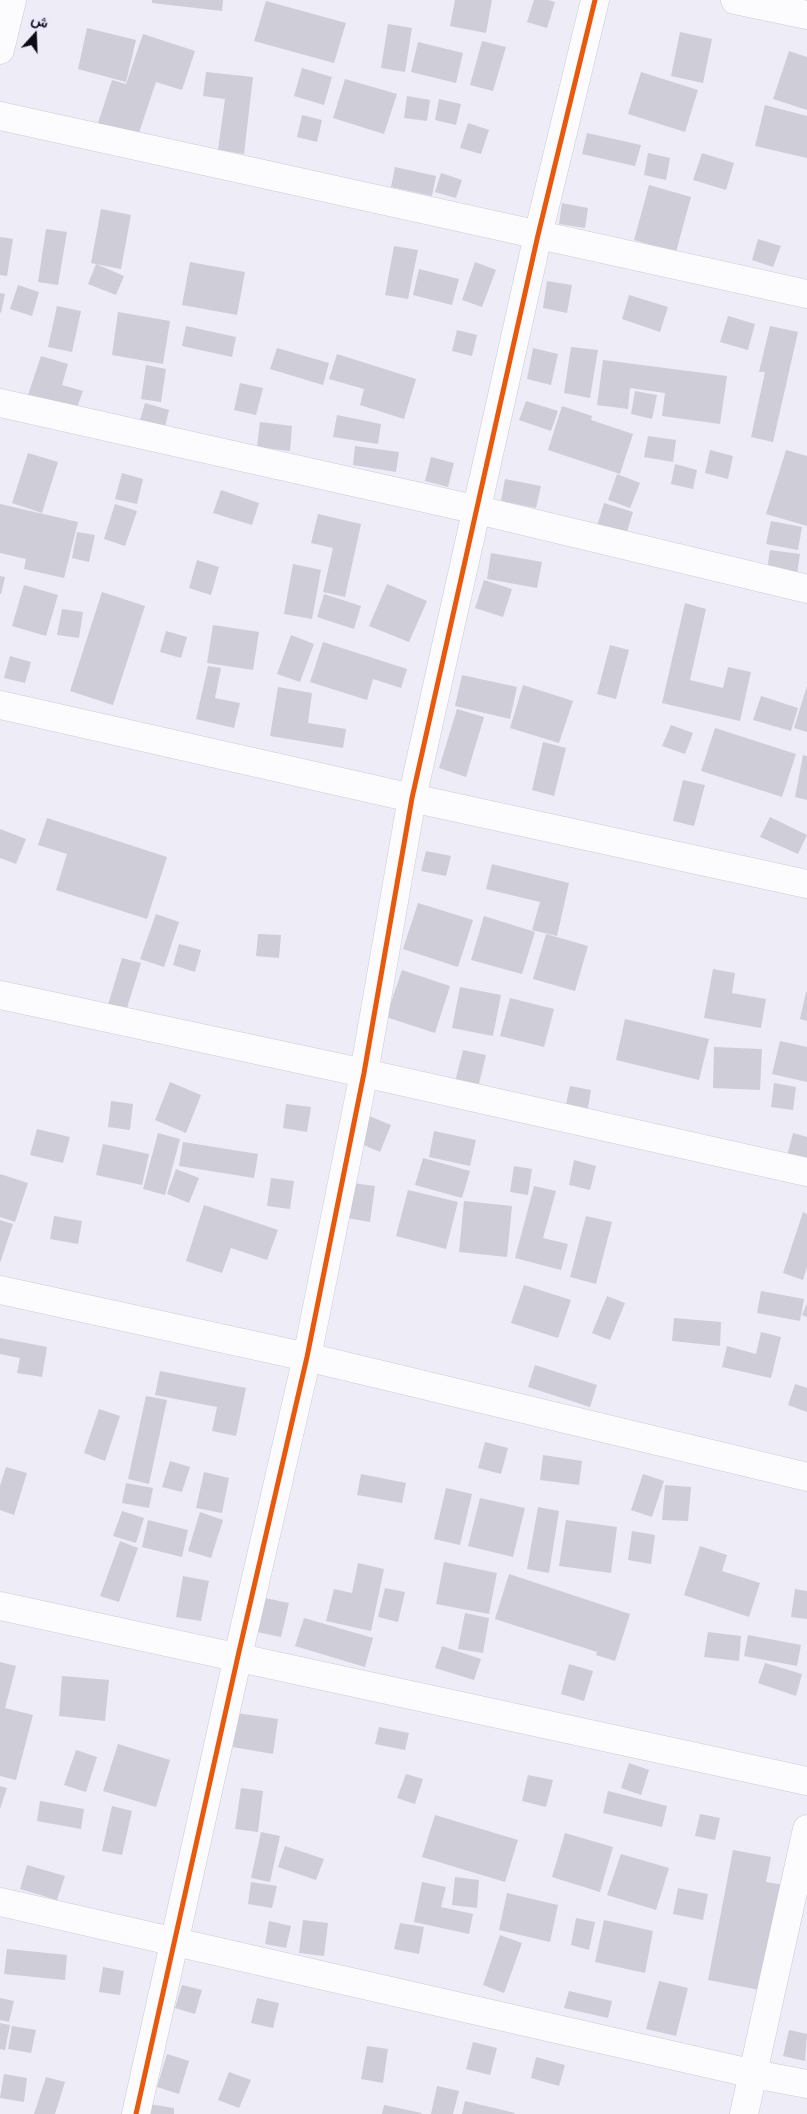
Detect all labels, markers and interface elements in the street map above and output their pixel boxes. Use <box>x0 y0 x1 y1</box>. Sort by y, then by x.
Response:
north arrow <box>10 10 60 60</box>
text: ش <box>29 11 51 31</box>

